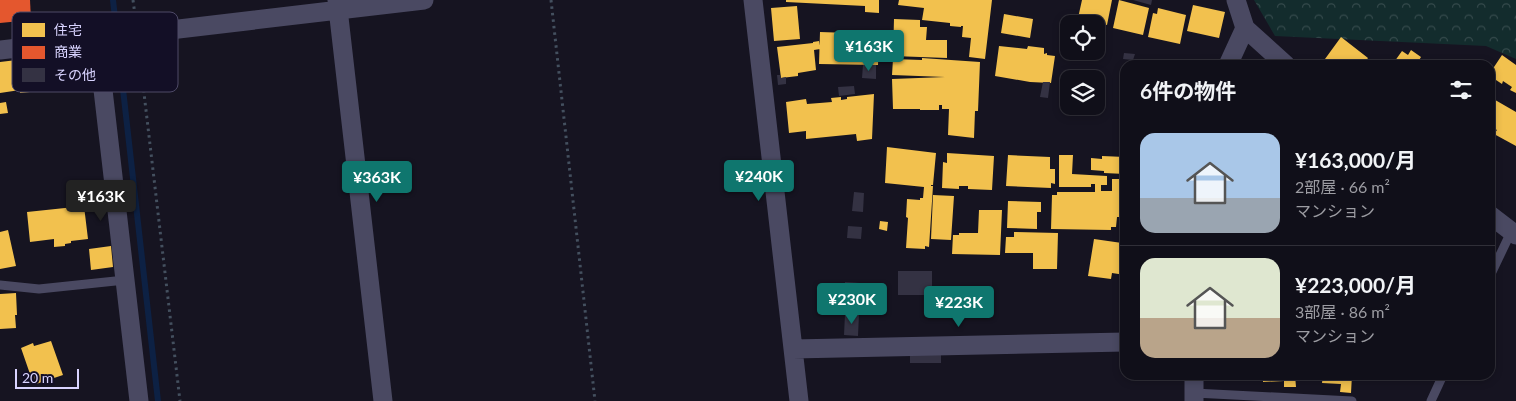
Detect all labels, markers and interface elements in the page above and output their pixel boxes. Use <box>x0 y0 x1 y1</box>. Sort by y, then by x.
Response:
legend <box>12 12 178 92</box>
map controls <box>1060 15 1105 115</box>
button: locate <box>1060 15 1105 60</box>
text: 住宅 <box>54 21 82 38</box>
pin: ¥163K <box>834 30 904 72</box>
text: ¥163K <box>845 36 893 55</box>
text: 商業 <box>54 43 82 60</box>
text: その他 <box>54 66 96 83</box>
button: layers <box>1060 70 1105 115</box>
icon: filters <box>1447 76 1475 104</box>
text: 6件の物件 <box>1140 78 1236 103</box>
text: ¥163,000/月 <box>1295 147 1416 172</box>
icon: home <box>1180 153 1240 213</box>
pin: ¥363K <box>342 160 412 203</box>
pin: ¥240K <box>724 160 794 202</box>
text: ¥240K <box>735 166 783 185</box>
text: ¥363K <box>353 167 401 186</box>
text: 2部屋 · 66 m² <box>1295 177 1390 196</box>
pin: ¥163K <box>66 180 136 222</box>
text: ¥163K <box>77 186 125 205</box>
text: マンション <box>1295 201 1375 220</box>
text: ¥223,000/月 <box>1295 272 1416 297</box>
icon: home <box>1180 278 1240 338</box>
pin: ¥230K <box>817 282 887 325</box>
pin: ¥223K <box>924 286 994 328</box>
text: ¥230K <box>828 289 876 308</box>
text: ¥223K <box>935 292 983 311</box>
text: 3部屋 · 86 m² <box>1295 302 1390 321</box>
text: マンション <box>1295 326 1375 345</box>
scale bar <box>15 366 79 389</box>
text: 20 m <box>22 369 53 386</box>

